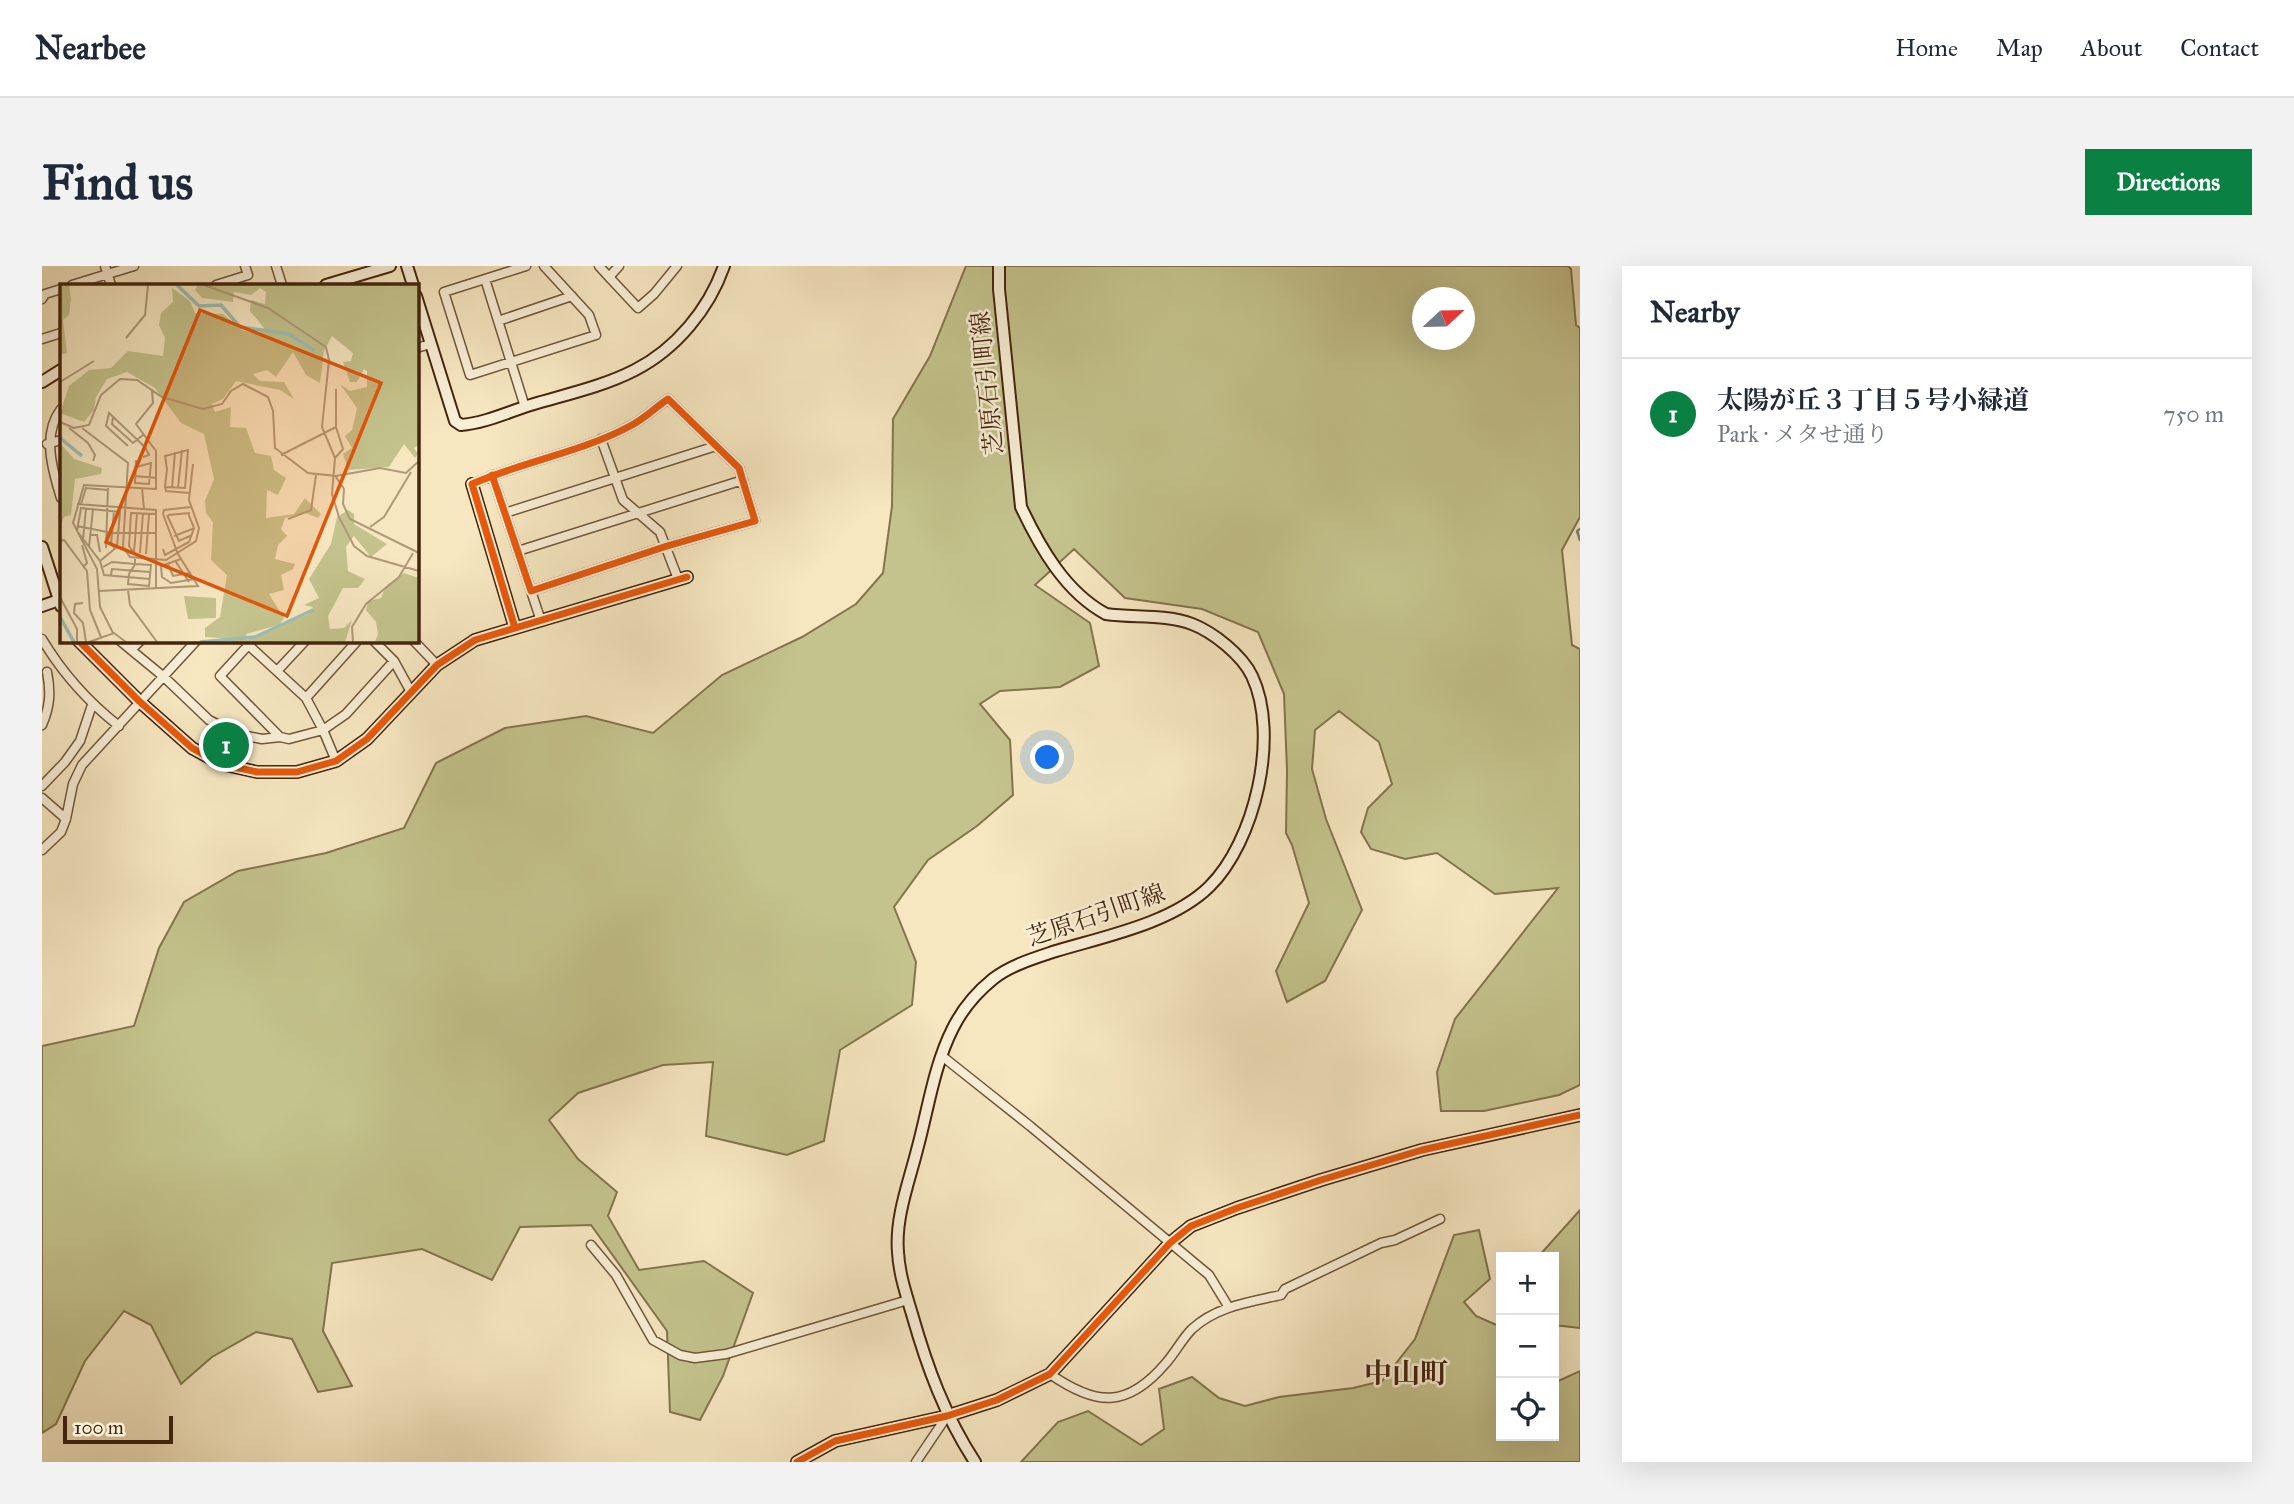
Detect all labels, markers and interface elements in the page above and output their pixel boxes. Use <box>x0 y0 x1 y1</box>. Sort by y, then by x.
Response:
text: Nearbee <box>35 28 146 68</box>
text: Home <box>1895 33 1958 63</box>
text: Map <box>1996 33 2043 63</box>
text: About <box>2081 33 2142 63</box>
text: Contact <box>2180 33 2259 63</box>
button: Directions <box>2085 149 2252 215</box>
text: Find us <box>42 153 193 212</box>
inset map <box>60 284 418 642</box>
north arrow <box>1412 287 1475 350</box>
text: Nearby <box>1650 294 1740 330</box>
street label: 芝原石引町線 <box>965 310 1009 456</box>
text: 太陽が丘３丁目５号小緑道 <box>1717 384 2029 416</box>
text: 1 <box>1668 400 1678 428</box>
text: 750 m <box>2163 400 2224 428</box>
text: Park · メタせ通り <box>1717 420 1889 448</box>
pin: 1 <box>203 719 249 771</box>
your location <box>1030 740 1064 774</box>
street label: 芝原石引町線 <box>1023 877 1169 953</box>
map controls <box>1496 1252 1559 1441</box>
button: + <box>1496 1252 1559 1315</box>
button: − <box>1496 1315 1559 1378</box>
district label: 中山町 <box>1364 1356 1448 1391</box>
button: locate <box>1496 1378 1559 1441</box>
scale bar <box>63 1413 173 1445</box>
text: 100 m <box>74 1416 124 1439</box>

